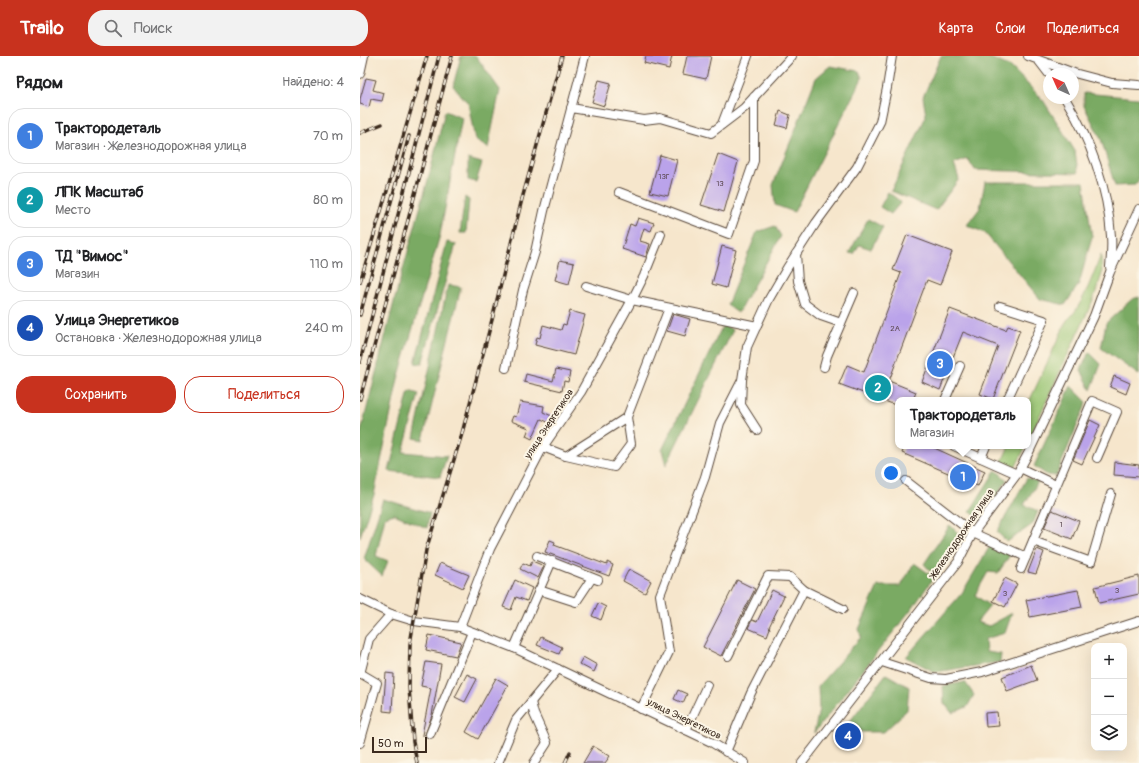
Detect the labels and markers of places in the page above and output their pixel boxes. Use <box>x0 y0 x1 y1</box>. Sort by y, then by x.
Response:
pin: 3 <box>927 349 953 379</box>
pin: 2 <box>865 373 891 403</box>
pin: 1 <box>950 462 976 492</box>
pin: 4 <box>835 721 861 751</box>

